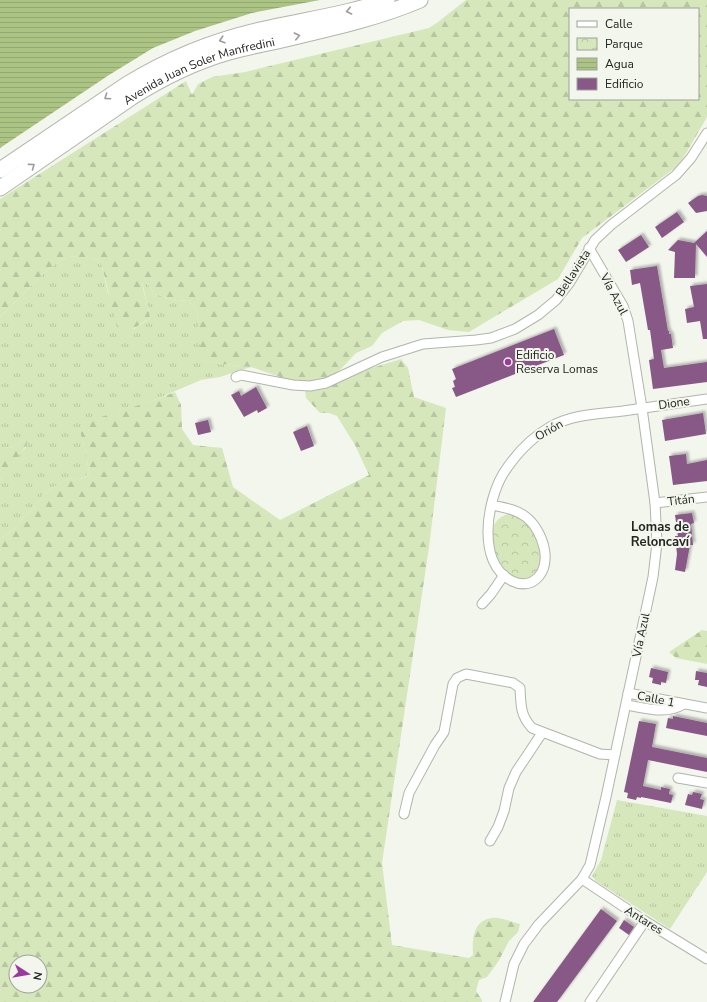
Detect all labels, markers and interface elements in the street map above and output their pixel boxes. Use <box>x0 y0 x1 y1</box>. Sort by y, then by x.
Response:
one-way arrow <box>346 6 352 14</box>
legend <box>569 8 699 100</box>
text: Calle <box>605 16 633 32</box>
one-way arrow <box>293 33 300 41</box>
street label: Avenida Juan Soler Manfredini <box>120 34 276 109</box>
one-way arrow <box>219 35 226 44</box>
text: Parque <box>605 36 643 52</box>
text: Agua <box>605 56 634 72</box>
text: Edificio <box>605 76 644 92</box>
one-way arrow <box>104 93 111 100</box>
one-way arrow <box>28 163 35 170</box>
street label: Bellavista <box>552 246 594 300</box>
street label: Vía Azul <box>596 269 632 318</box>
place label: Edificio Reserva Lomas <box>516 347 598 377</box>
marker: Edificio Reserva Lomas <box>503 357 513 367</box>
street label: Dione <box>657 393 691 413</box>
street label: Orión <box>532 416 566 444</box>
street label: Titán <box>666 490 696 510</box>
district label: Lomas de Reloncaví <box>631 518 691 551</box>
street label: Vía Azul <box>628 611 654 660</box>
street label: Calle 1 <box>636 688 676 710</box>
street label: Antares <box>622 902 666 938</box>
north arrow <box>8 954 48 994</box>
text: N <box>29 970 45 982</box>

